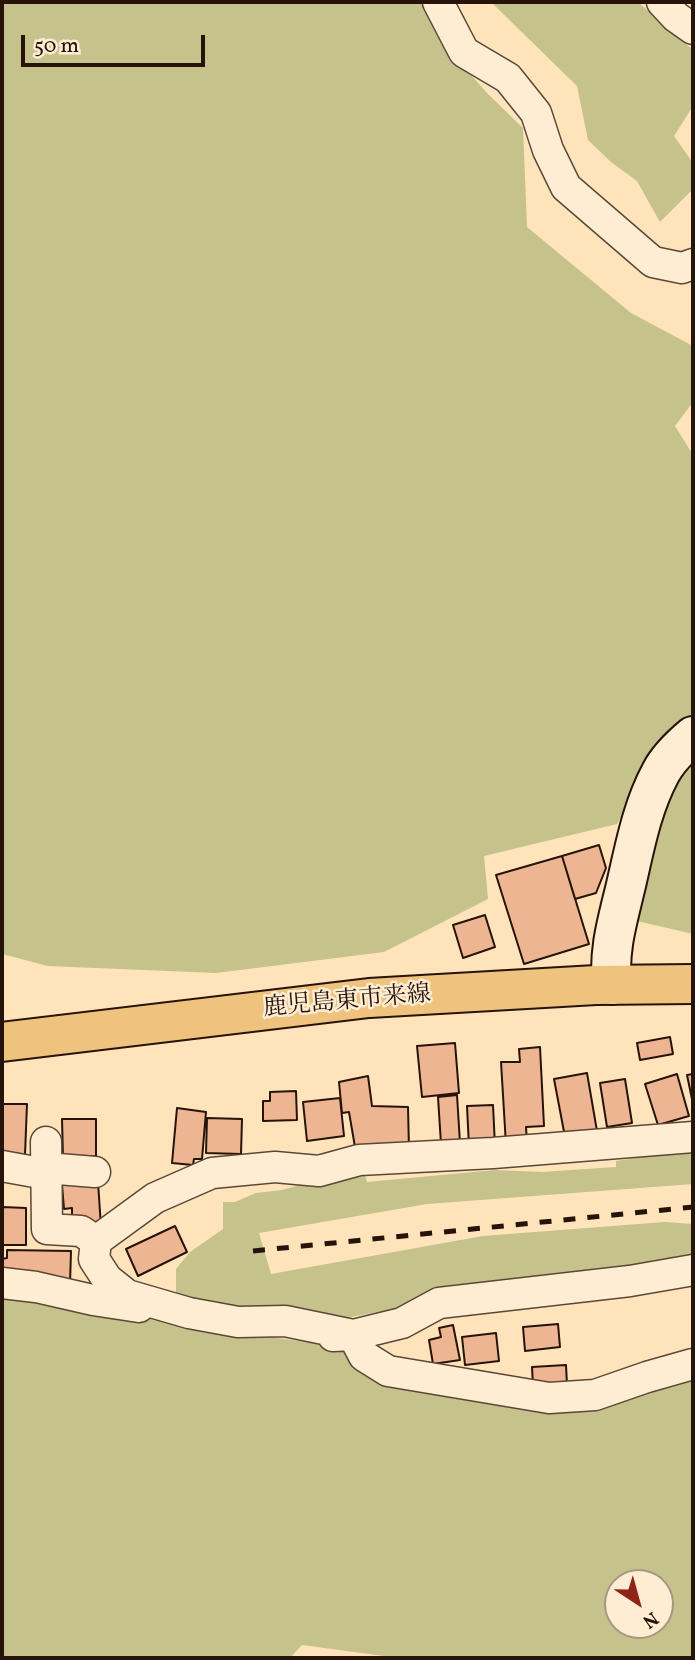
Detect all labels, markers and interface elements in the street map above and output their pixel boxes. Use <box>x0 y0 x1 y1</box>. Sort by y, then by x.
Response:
scale bar <box>24 21 208 65</box>
text: 50 m <box>34 32 79 61</box>
street label: 鹿児島東市来線 <box>262 981 432 1025</box>
north arrow <box>604 1569 674 1639</box>
text: N <box>637 1605 663 1634</box>

